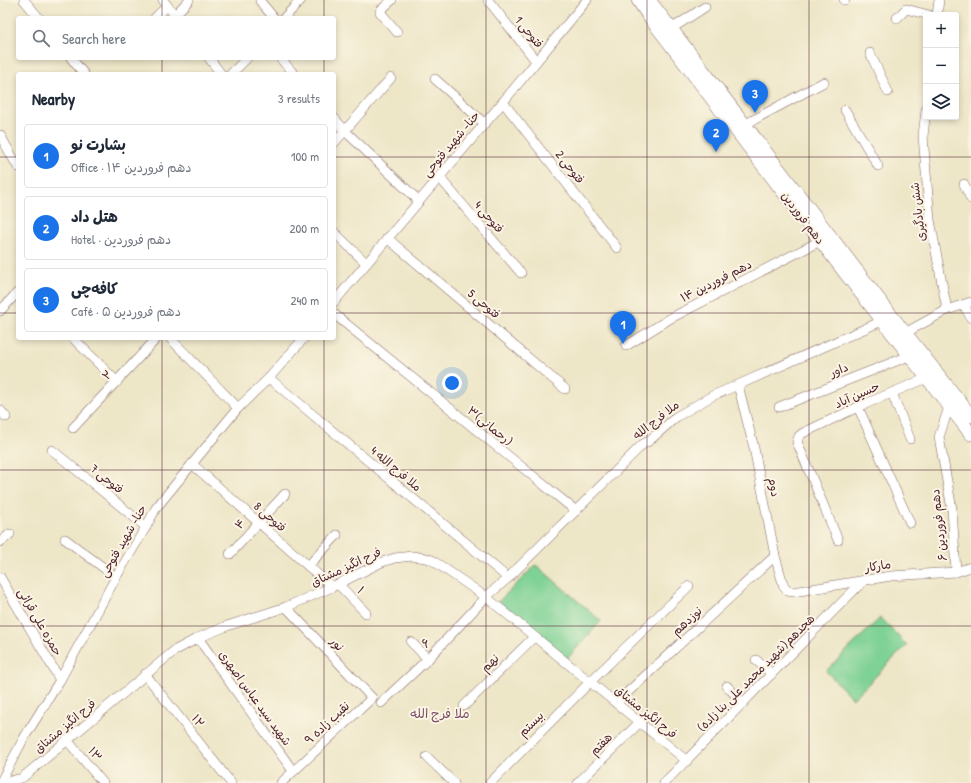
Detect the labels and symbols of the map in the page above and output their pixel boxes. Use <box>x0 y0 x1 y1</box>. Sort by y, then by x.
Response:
street label: فتوحی 1 <box>511 12 548 51</box>
pin: 3 <box>742 80 768 113</box>
street label: حنا- شهید فتوحی <box>418 107 483 180</box>
pin: 2 <box>703 119 729 152</box>
street label: فتوحی 2 <box>552 146 589 187</box>
street label: شش بادگیری <box>905 182 930 243</box>
street label: دهم فروردین <box>777 188 829 248</box>
street label: فتوحی 4 <box>471 197 508 236</box>
street label: دهم فروردین ۱۴ <box>677 255 755 307</box>
street label: فتوحی 5 <box>464 285 504 322</box>
pin: 1 <box>610 311 636 344</box>
street label: داور <box>826 358 851 381</box>
street label: ۲ <box>98 366 116 383</box>
your location <box>442 373 462 393</box>
street label: حسین آباد <box>831 377 882 412</box>
street label: ملا فرج الله <box>629 396 683 444</box>
street label: ۳(رحمانی) <box>464 402 517 449</box>
street label: 4 ملا فرج الله <box>366 442 426 496</box>
street label: فتوحی 7 <box>87 460 128 497</box>
street label: دوم <box>763 476 785 498</box>
street label: دهم فروردین ۶ <box>926 488 952 562</box>
street label: فتوحی 8 <box>250 498 290 535</box>
street label: حنا- شهید فتوحی <box>95 501 150 580</box>
street label: ۴ <box>230 515 249 533</box>
street label: فرح انگیز مشتاق <box>308 543 384 591</box>
street label: مارکار <box>863 555 892 576</box>
street label: ۱ <box>354 582 369 597</box>
street label: حمزه علی قرائی <box>14 585 67 659</box>
street label: نوزدهم <box>668 602 706 640</box>
street label: هجدهم(شهید محمد علی بنا زاده) <box>693 610 819 736</box>
street label: نور <box>326 632 348 655</box>
street label: ۶ <box>417 634 434 651</box>
street label: شهید سید عباس اصهری <box>215 647 296 749</box>
street label: نهم <box>477 650 503 676</box>
street label: فرح انگیز مشتاق <box>611 681 681 743</box>
street label: فرح انگیز مشتاق <box>30 695 100 757</box>
street label: نقیب زاده ۹ <box>300 697 353 748</box>
district label: ملا فرج الله <box>410 704 470 723</box>
street label: بیستم <box>514 707 548 741</box>
street label: ۱۲ <box>188 711 209 731</box>
street label: هفتم <box>586 728 617 759</box>
street label: ۱۳ <box>84 743 106 765</box>

